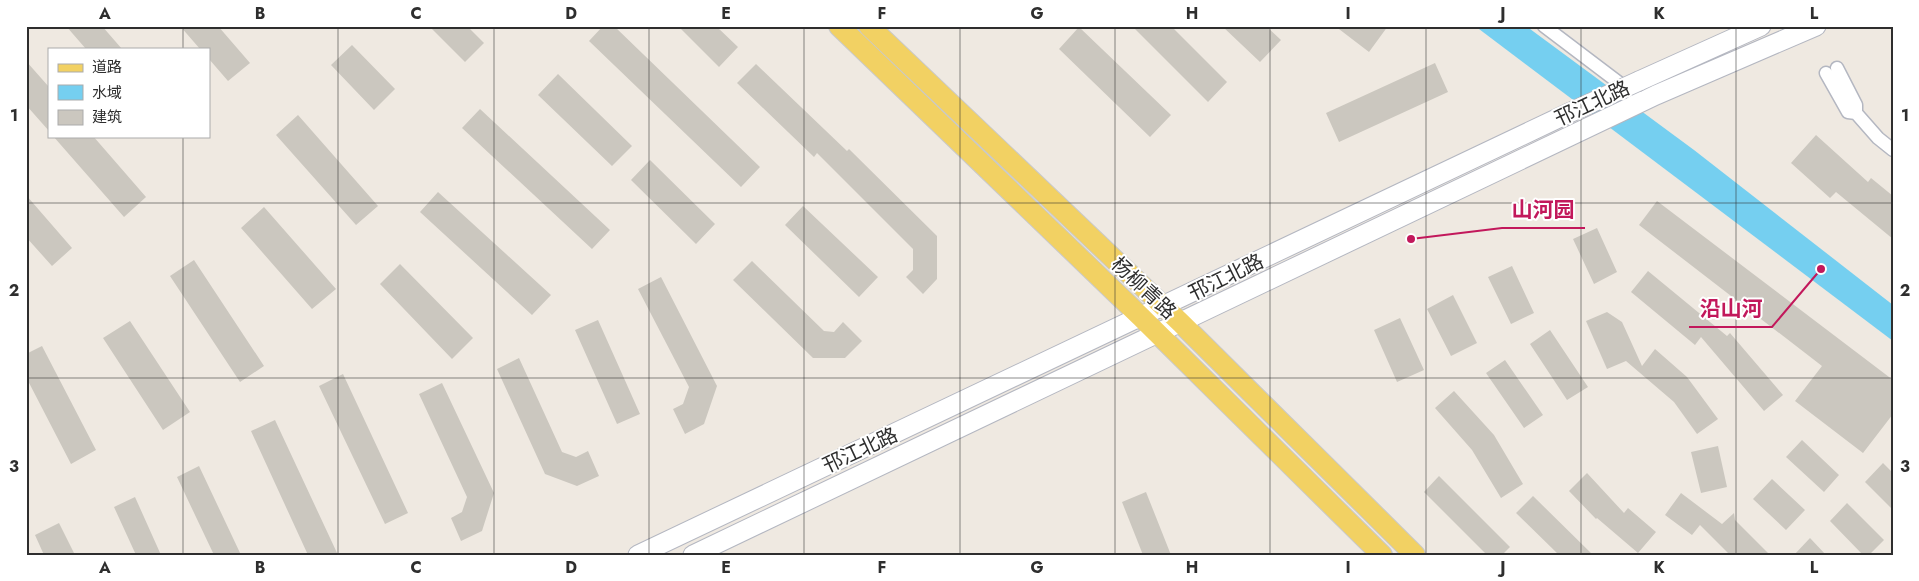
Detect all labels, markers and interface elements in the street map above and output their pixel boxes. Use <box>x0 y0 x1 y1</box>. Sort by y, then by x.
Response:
text: A <box>98 2 111 25</box>
text: B <box>255 2 265 25</box>
text: C <box>410 2 422 25</box>
text: D <box>565 2 577 25</box>
text: E <box>721 2 731 25</box>
text: F <box>878 2 886 25</box>
text: G <box>1030 2 1044 25</box>
text: H <box>1186 2 1198 25</box>
text: I <box>1345 2 1351 25</box>
text: J <box>1497 2 1506 25</box>
text: K <box>1653 2 1665 25</box>
text: L <box>1810 2 1819 25</box>
legend <box>48 48 210 138</box>
text: 道路 <box>92 56 122 78</box>
street label: 邗江北路 <box>1550 73 1635 133</box>
text: 水域 <box>92 82 122 104</box>
text: 1 <box>10 104 18 127</box>
text: 1 <box>1901 104 1909 127</box>
text: 建筑 <box>92 106 122 128</box>
callout: 山河园 <box>1502 192 1585 228</box>
text: 山河园 <box>1512 195 1575 225</box>
street label: 邗江北路 <box>1184 247 1269 308</box>
street label: 杨柳青路 <box>1105 250 1183 326</box>
text: 2 <box>9 279 19 302</box>
text: 2 <box>1900 279 1910 302</box>
callout: 沿山河 <box>1689 291 1772 327</box>
text: 沿山河 <box>1700 294 1763 324</box>
street label: 邗江北路 <box>818 420 903 480</box>
text: 3 <box>9 455 19 478</box>
text: 3 <box>1900 455 1910 478</box>
text: A <box>98 556 111 579</box>
text: B <box>255 556 265 579</box>
text: C <box>410 556 422 579</box>
text: D <box>565 556 577 579</box>
text: E <box>721 556 731 579</box>
text: F <box>878 556 886 579</box>
text: G <box>1030 556 1044 579</box>
text: H <box>1186 556 1198 579</box>
text: I <box>1345 556 1351 579</box>
text: J <box>1497 556 1506 579</box>
text: K <box>1653 556 1665 579</box>
text: L <box>1810 556 1819 579</box>

